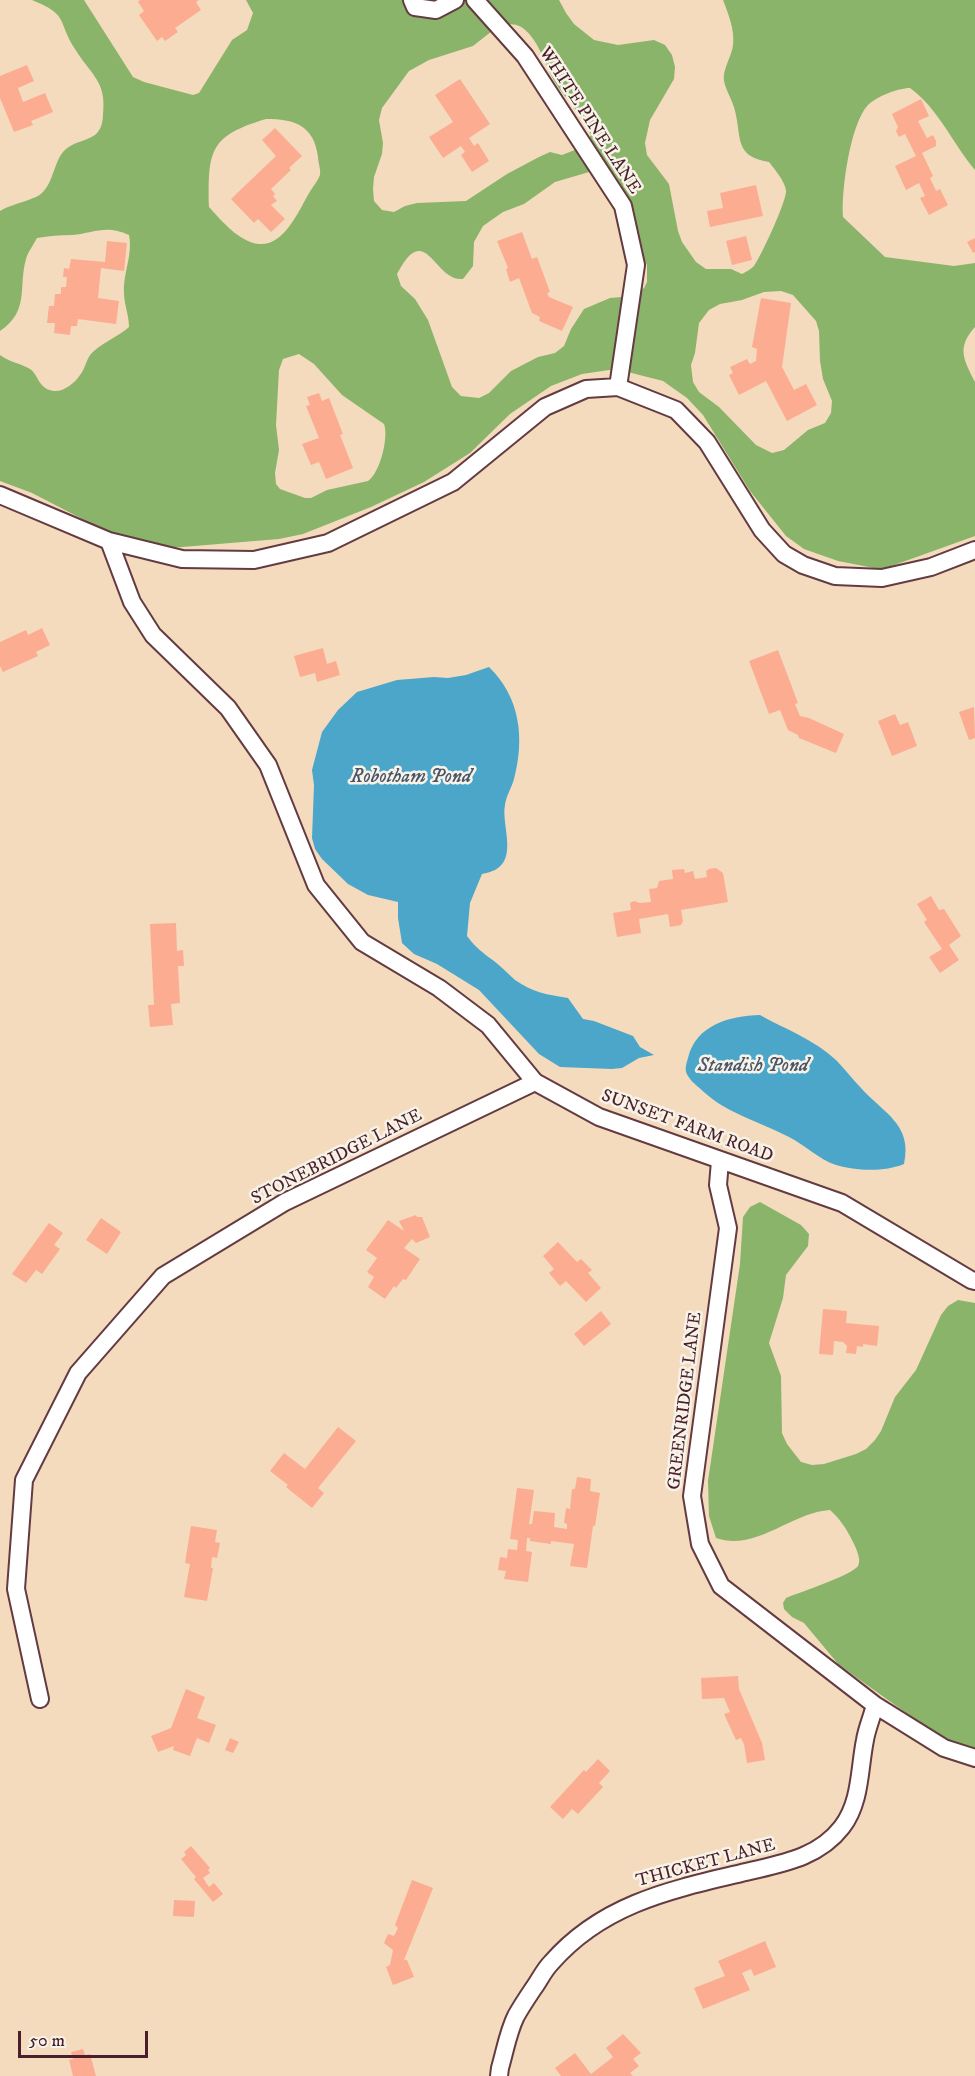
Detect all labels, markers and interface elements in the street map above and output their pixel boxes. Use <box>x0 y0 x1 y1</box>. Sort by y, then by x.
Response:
street label: WHITE PINE LANE <box>533 44 645 198</box>
water label: Robotham Pond <box>351 766 471 790</box>
water label: Standish Pond <box>697 1055 809 1079</box>
street label: SUNSET FARM ROAD <box>598 1086 776 1168</box>
street label: STONEBRIDGE LANE <box>248 1106 426 1210</box>
street label: GREENRIDGE LANE <box>664 1311 708 1491</box>
street label: THICKET LANE <box>634 1835 778 1893</box>
scale bar <box>21 2019 152 2057</box>
text: 50 m <box>29 2030 65 2052</box>

